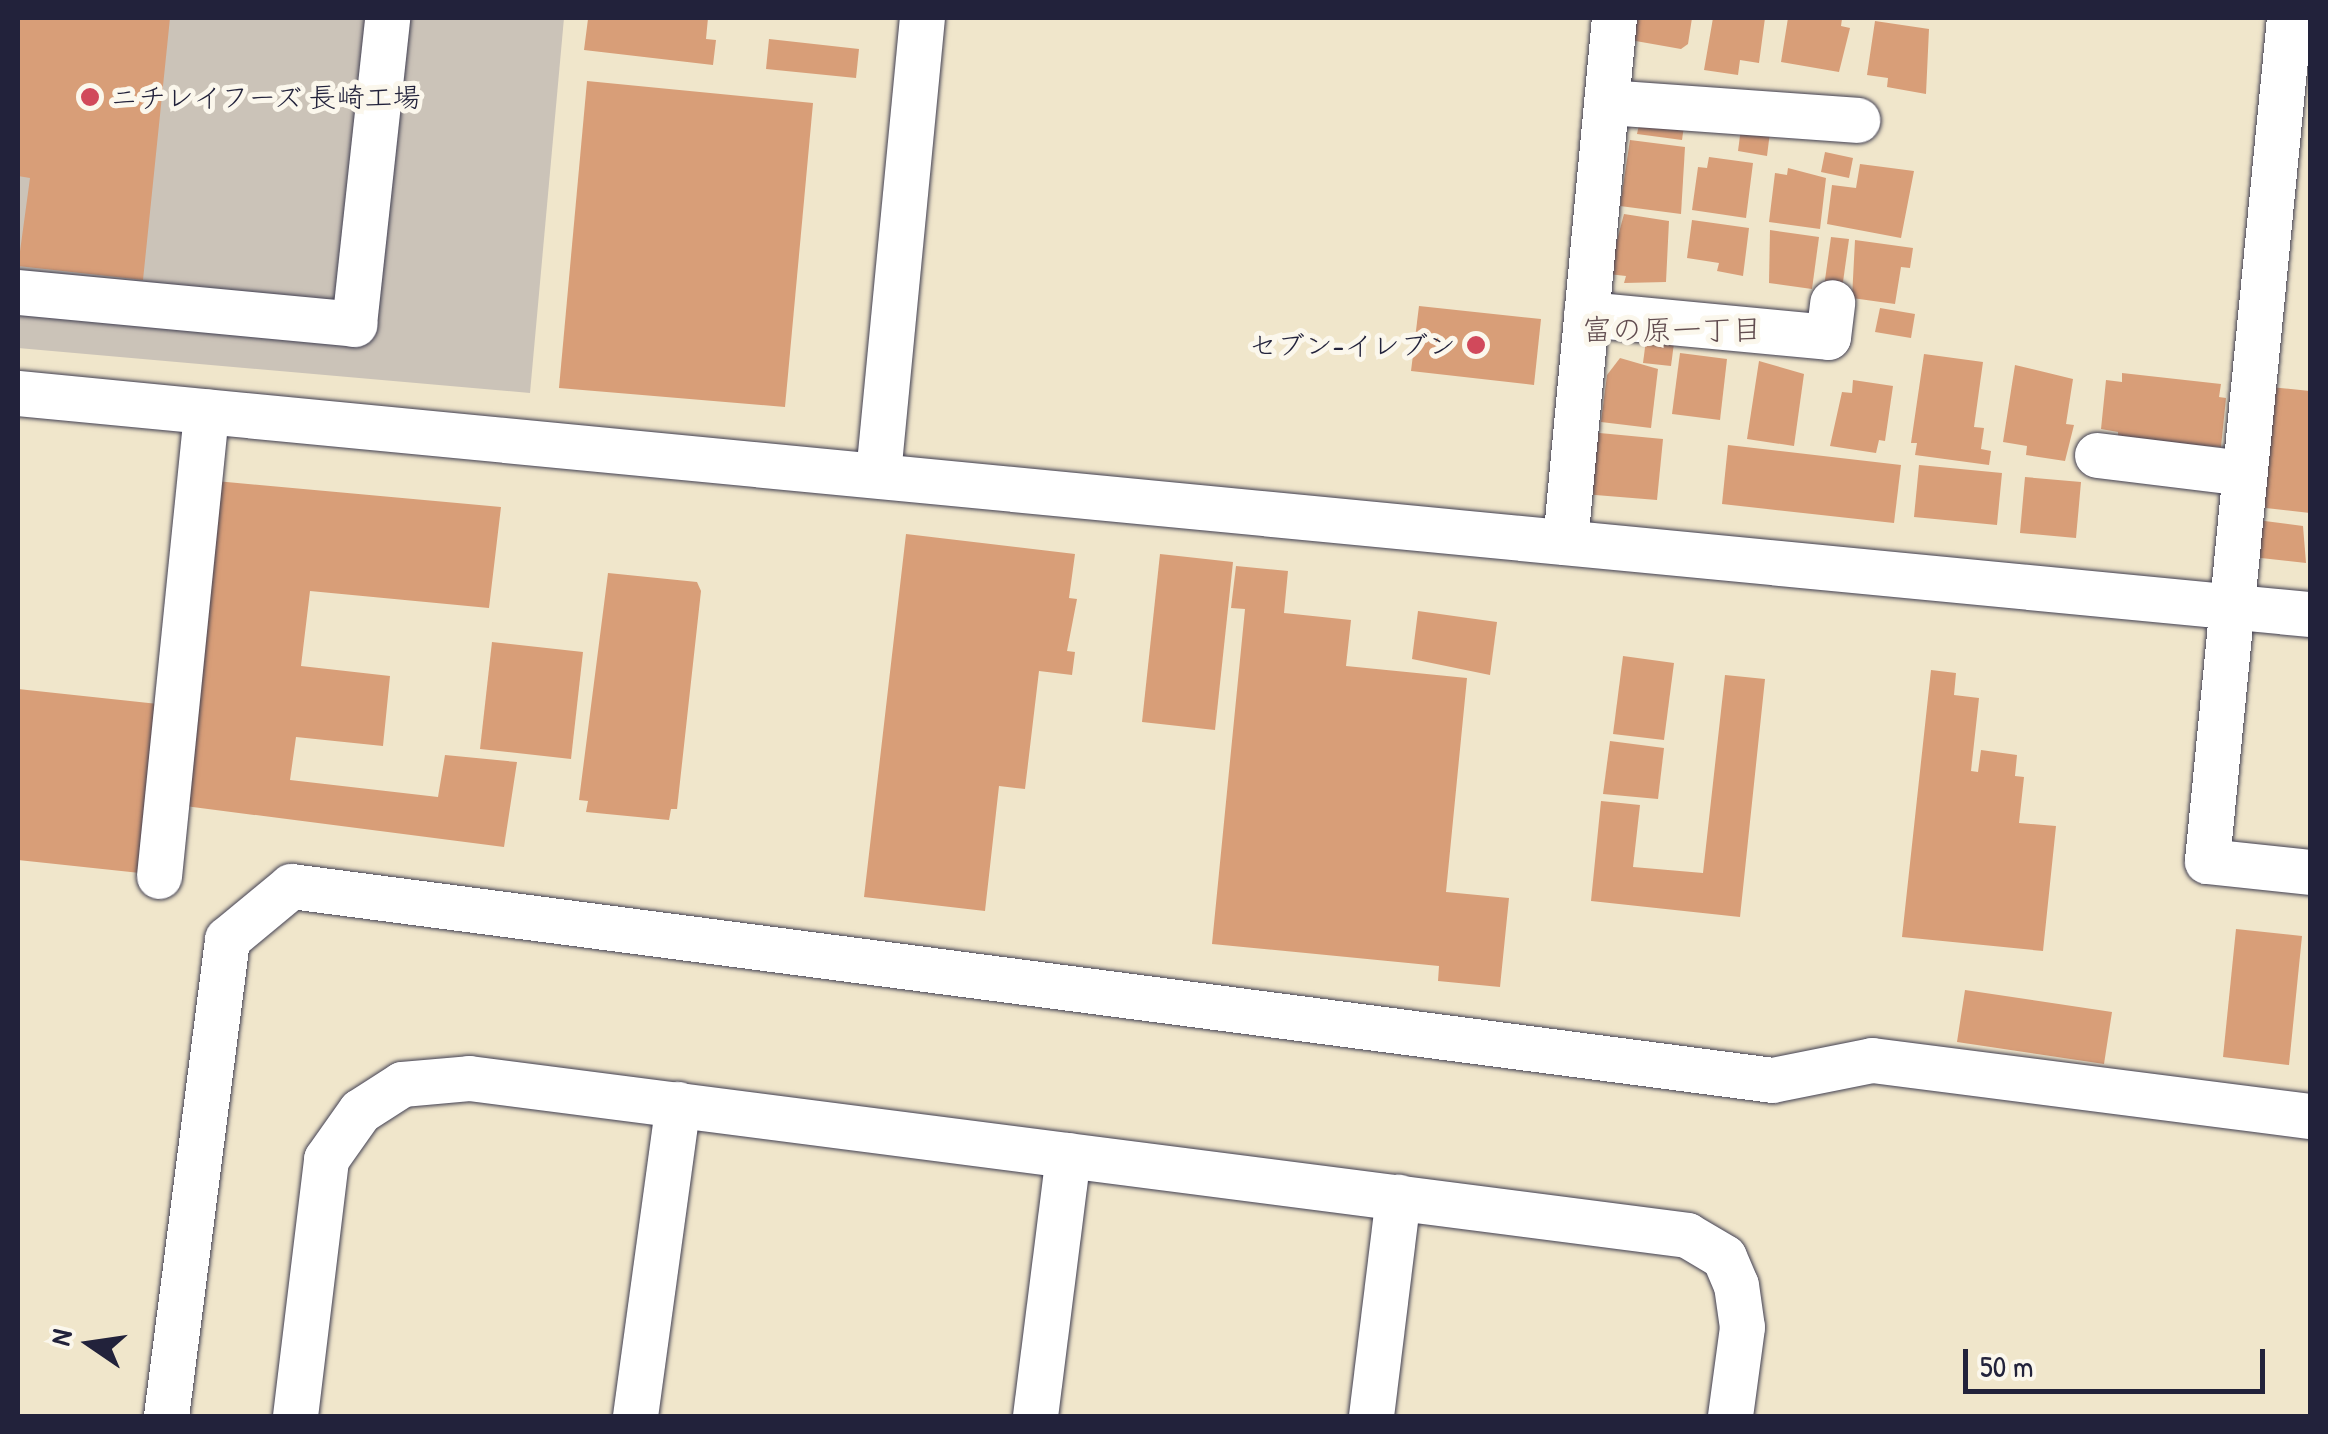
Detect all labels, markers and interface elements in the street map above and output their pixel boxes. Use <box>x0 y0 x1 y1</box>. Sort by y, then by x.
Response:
place label: ニチレイフーズ 長崎工場 <box>110 80 424 114</box>
marker: ニチレイフーズ 長崎工場 <box>79 86 101 108</box>
district label: 富の原一丁目 <box>1582 311 1762 347</box>
place label: セブン-イレブン <box>1249 328 1456 362</box>
marker: セブン-イレブン <box>1465 334 1487 356</box>
north arrow <box>40 1294 140 1394</box>
text: N <box>41 1326 81 1349</box>
scale bar <box>1968 1329 2270 1391</box>
text: 50 m <box>1980 1346 2033 1386</box>

